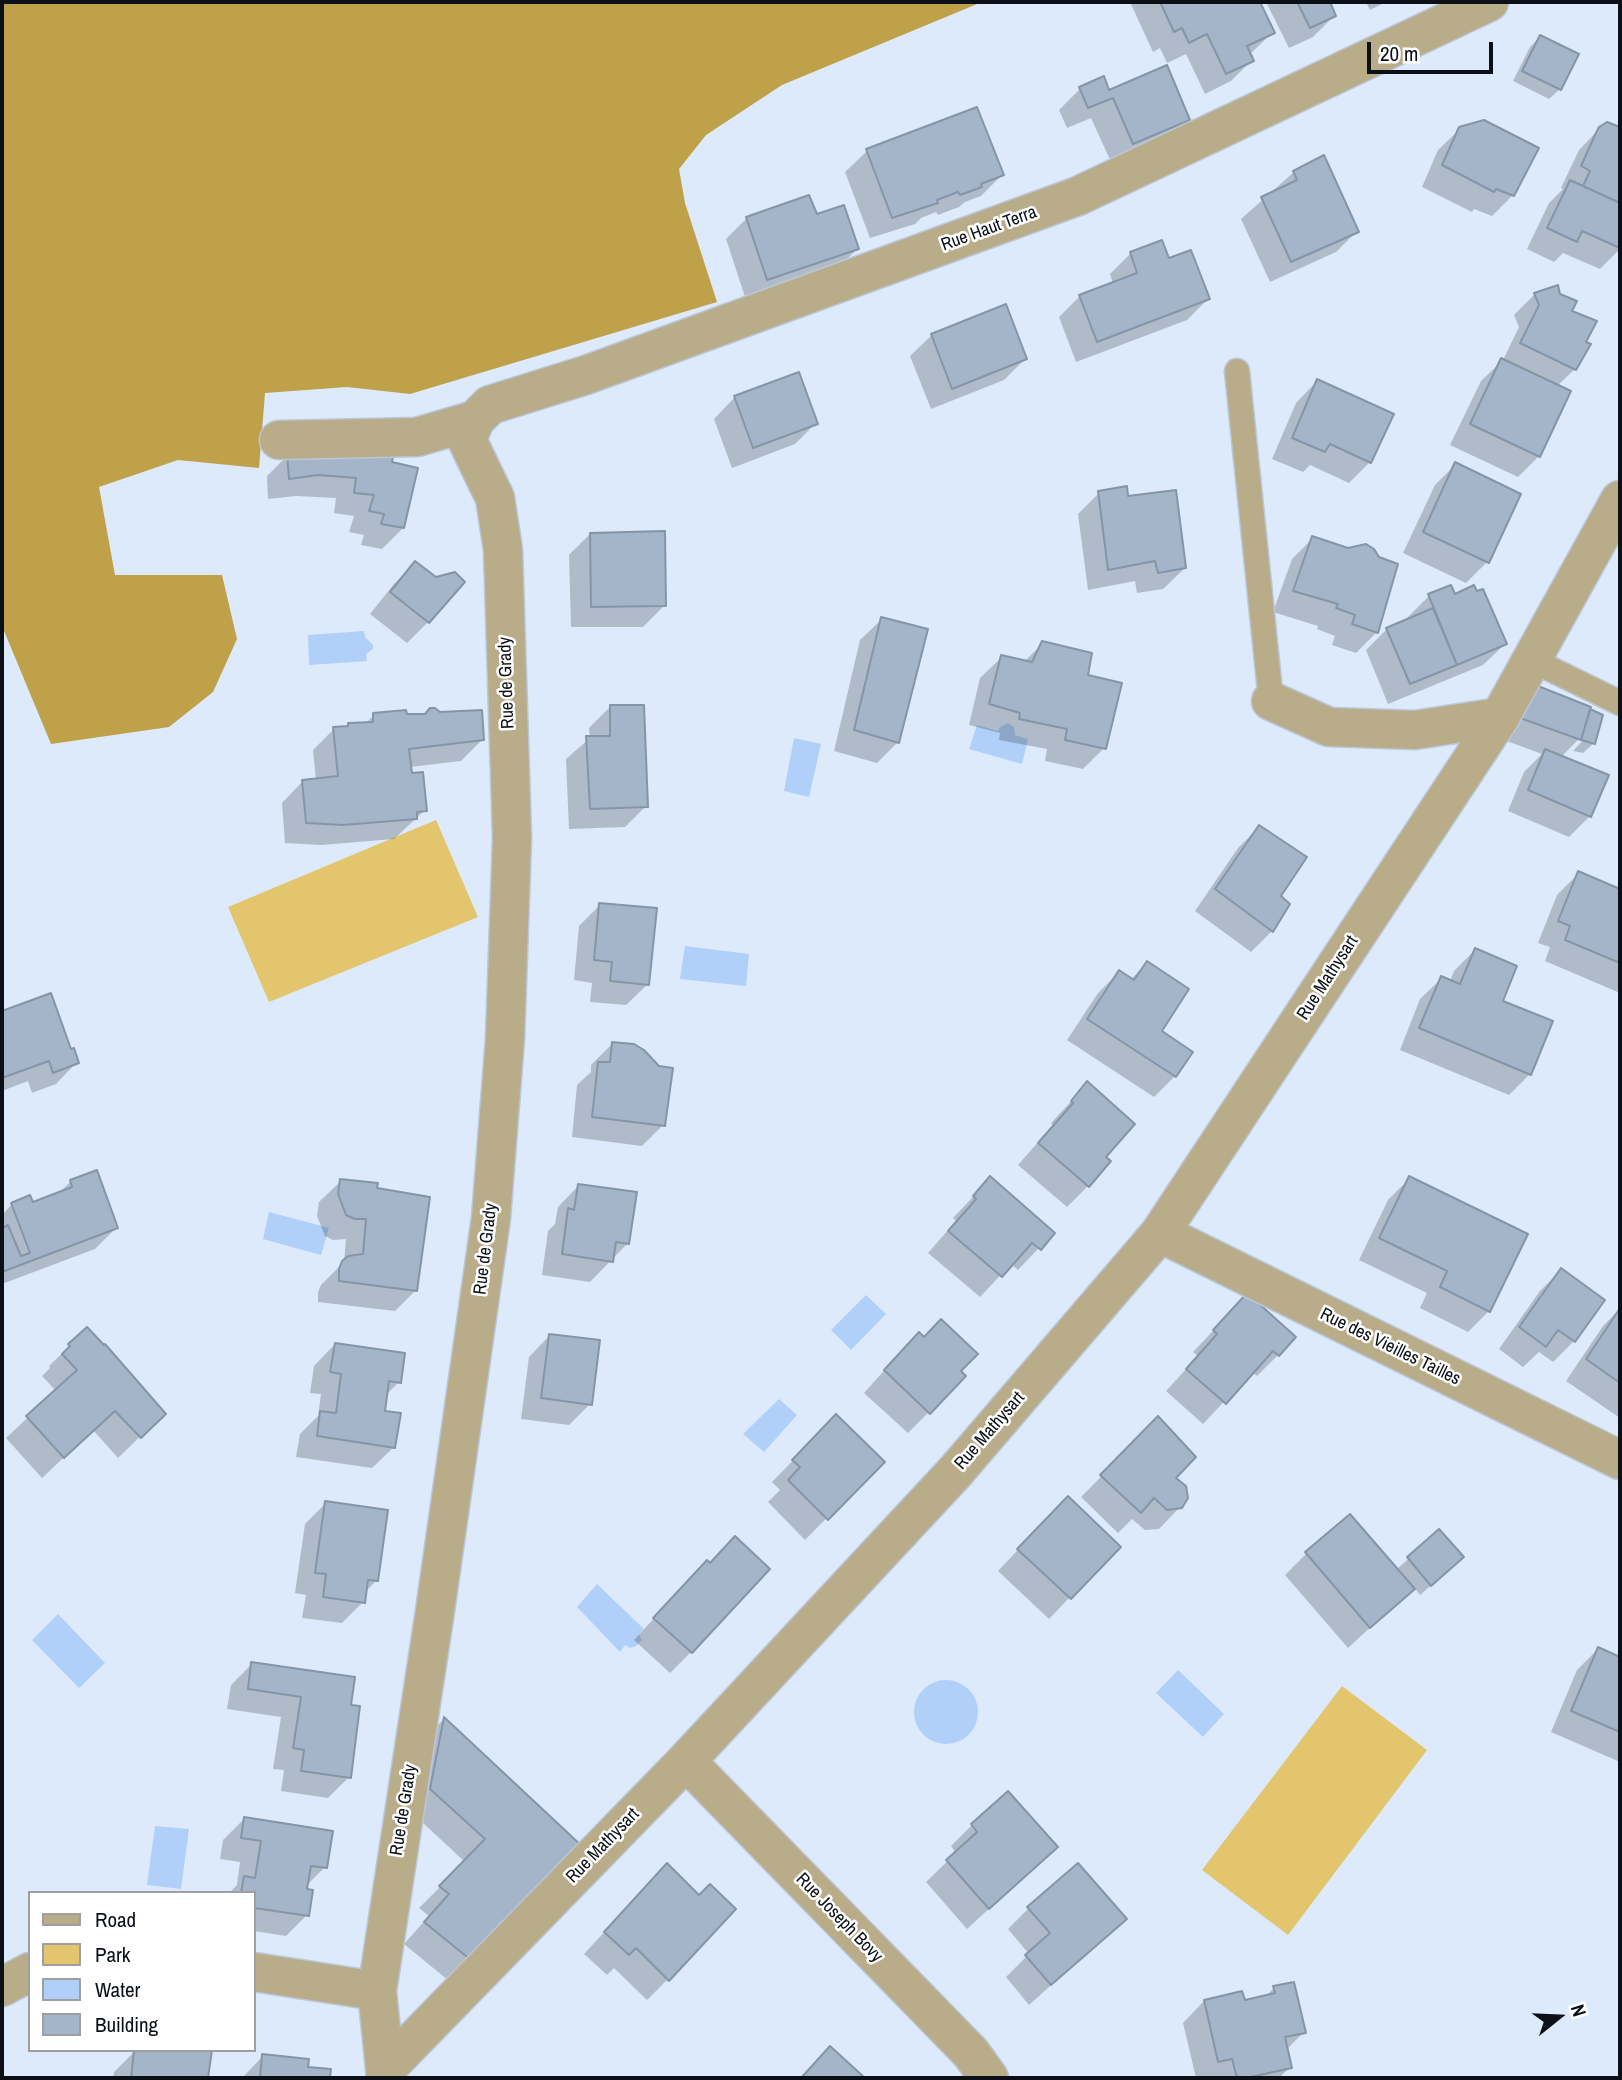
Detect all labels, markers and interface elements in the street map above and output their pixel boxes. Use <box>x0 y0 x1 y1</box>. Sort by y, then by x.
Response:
scale bar <box>1370 28 1496 72</box>
text: 20 m <box>1380 39 1418 68</box>
street label: Rue Haut Terra <box>938 202 1040 256</box>
street label: Rue de Grady <box>495 637 519 729</box>
street label: Rue Mathysart <box>1293 932 1363 1024</box>
street label: Rue de Grady <box>470 1202 502 1296</box>
street label: Rue des Vieilles Tailles <box>1316 1304 1464 1390</box>
street label: Rue Mathysart <box>950 1388 1030 1474</box>
street label: Rue de Grady <box>386 1763 422 1857</box>
street label: Rue Mathysart <box>562 1804 644 1888</box>
street label: Rue Joseph Bovy <box>791 1869 887 1967</box>
legend <box>28 1891 256 2052</box>
text: Road <box>95 1905 136 1934</box>
text: Park <box>95 1940 130 1969</box>
text: Water <box>95 1975 140 2004</box>
north arrow <box>1524 1982 1594 2052</box>
text: N <box>1565 2001 1593 2020</box>
text: Building <box>95 2010 158 2039</box>

